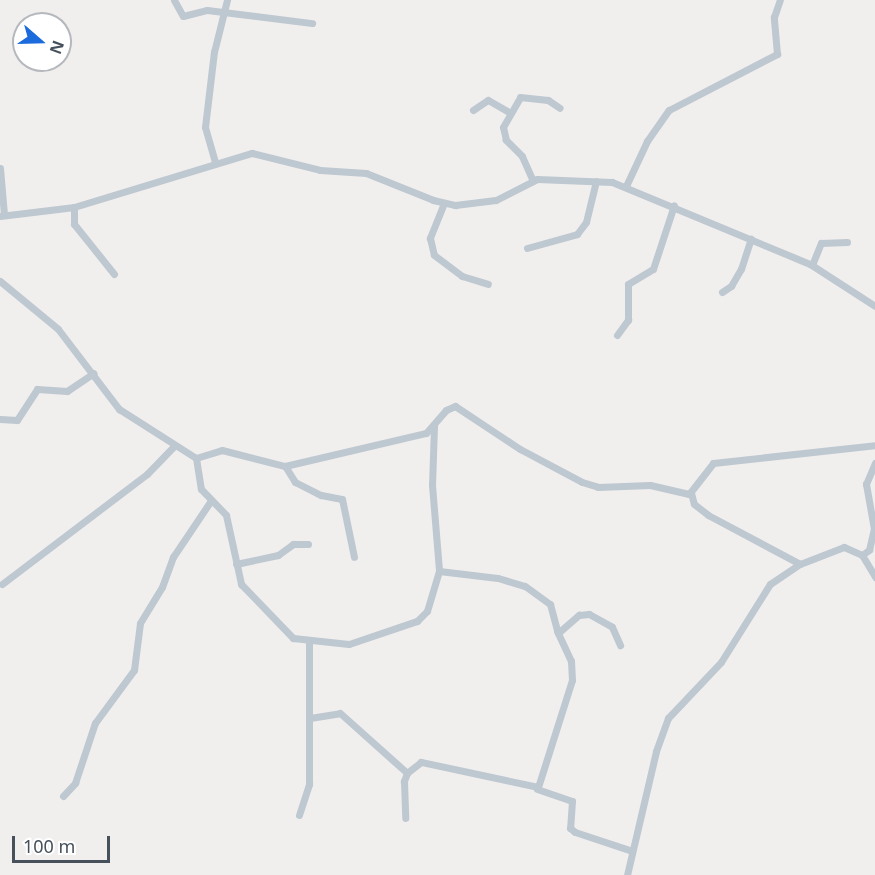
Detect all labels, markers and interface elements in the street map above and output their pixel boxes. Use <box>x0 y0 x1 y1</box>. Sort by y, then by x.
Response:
north arrow <box>12 12 72 72</box>
text: N <box>44 38 70 57</box>
scale bar <box>15 824 112 862</box>
text: 100 m <box>23 834 75 858</box>

